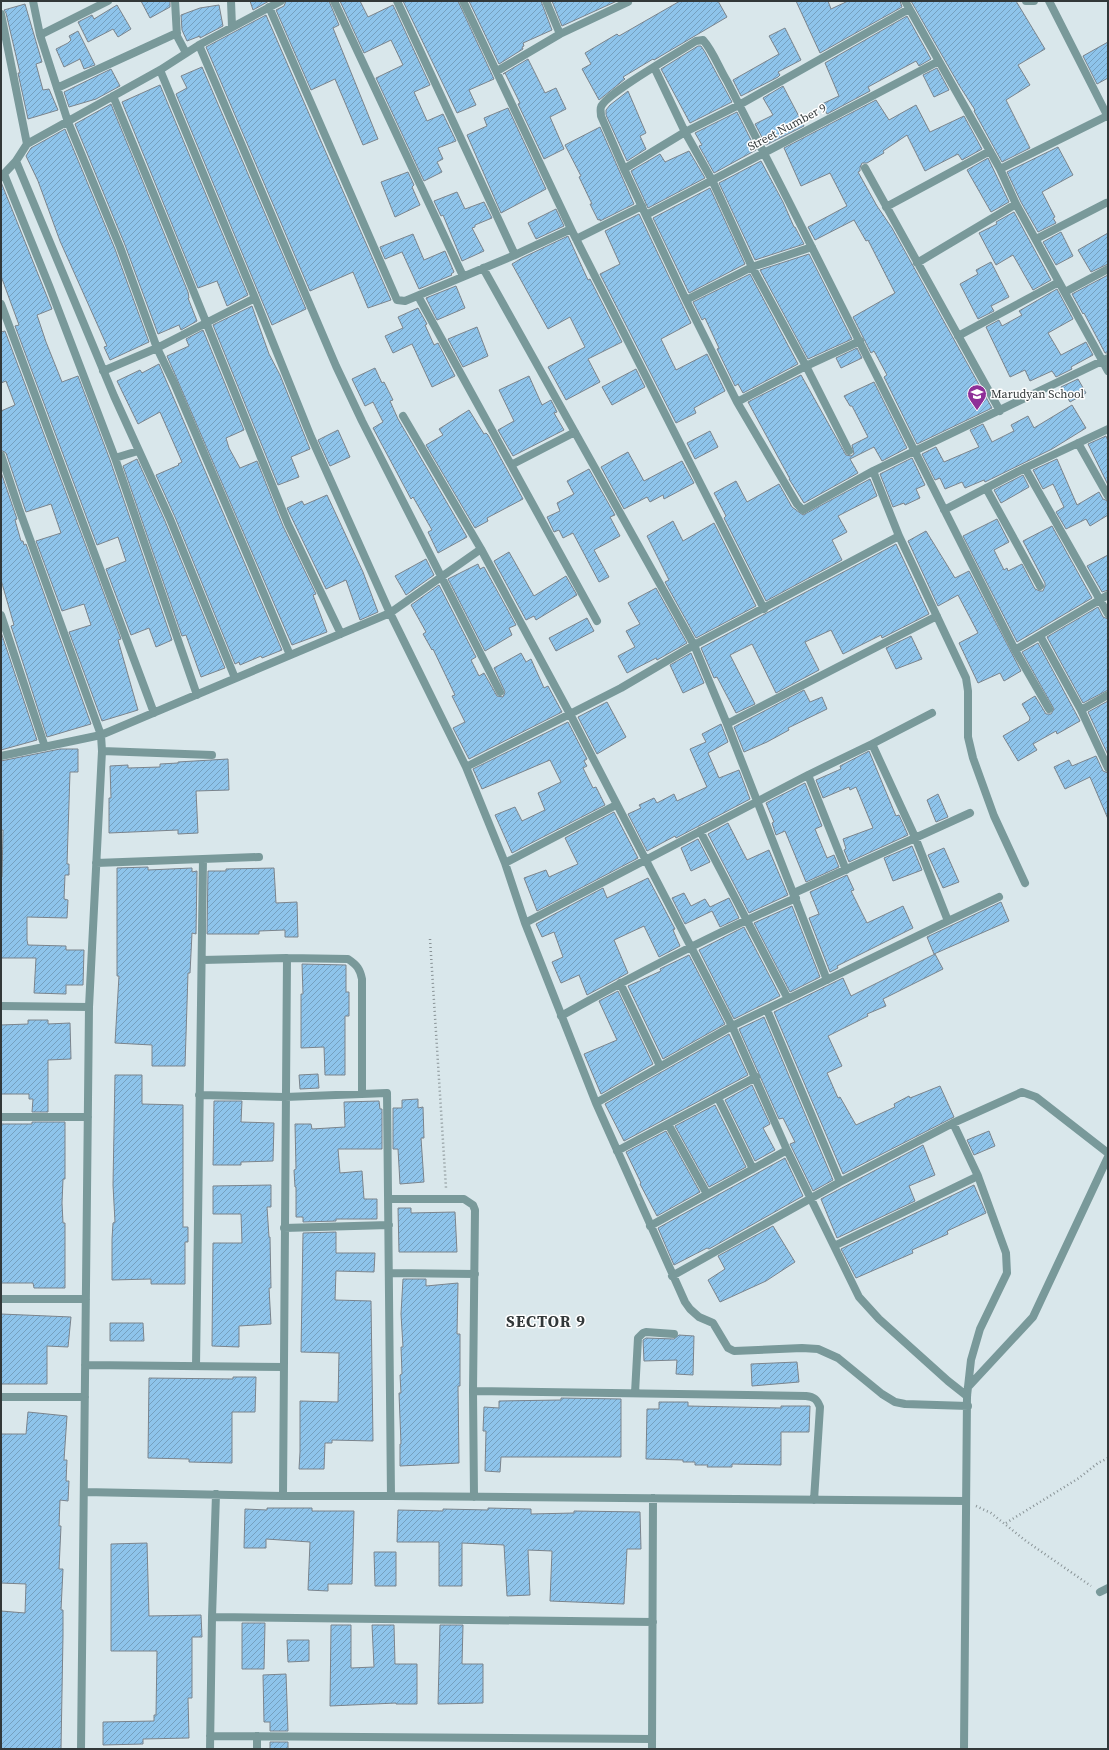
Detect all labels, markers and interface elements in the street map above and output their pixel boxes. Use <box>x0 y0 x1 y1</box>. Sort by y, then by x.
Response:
street label: Street Number 9 <box>745 99 829 155</box>
school or university icon: Marudyan School <box>966 383 988 411</box>
place label: Marudyan School <box>991 386 1084 402</box>
district label: SECTOR 9 <box>506 1310 586 1332</box>

